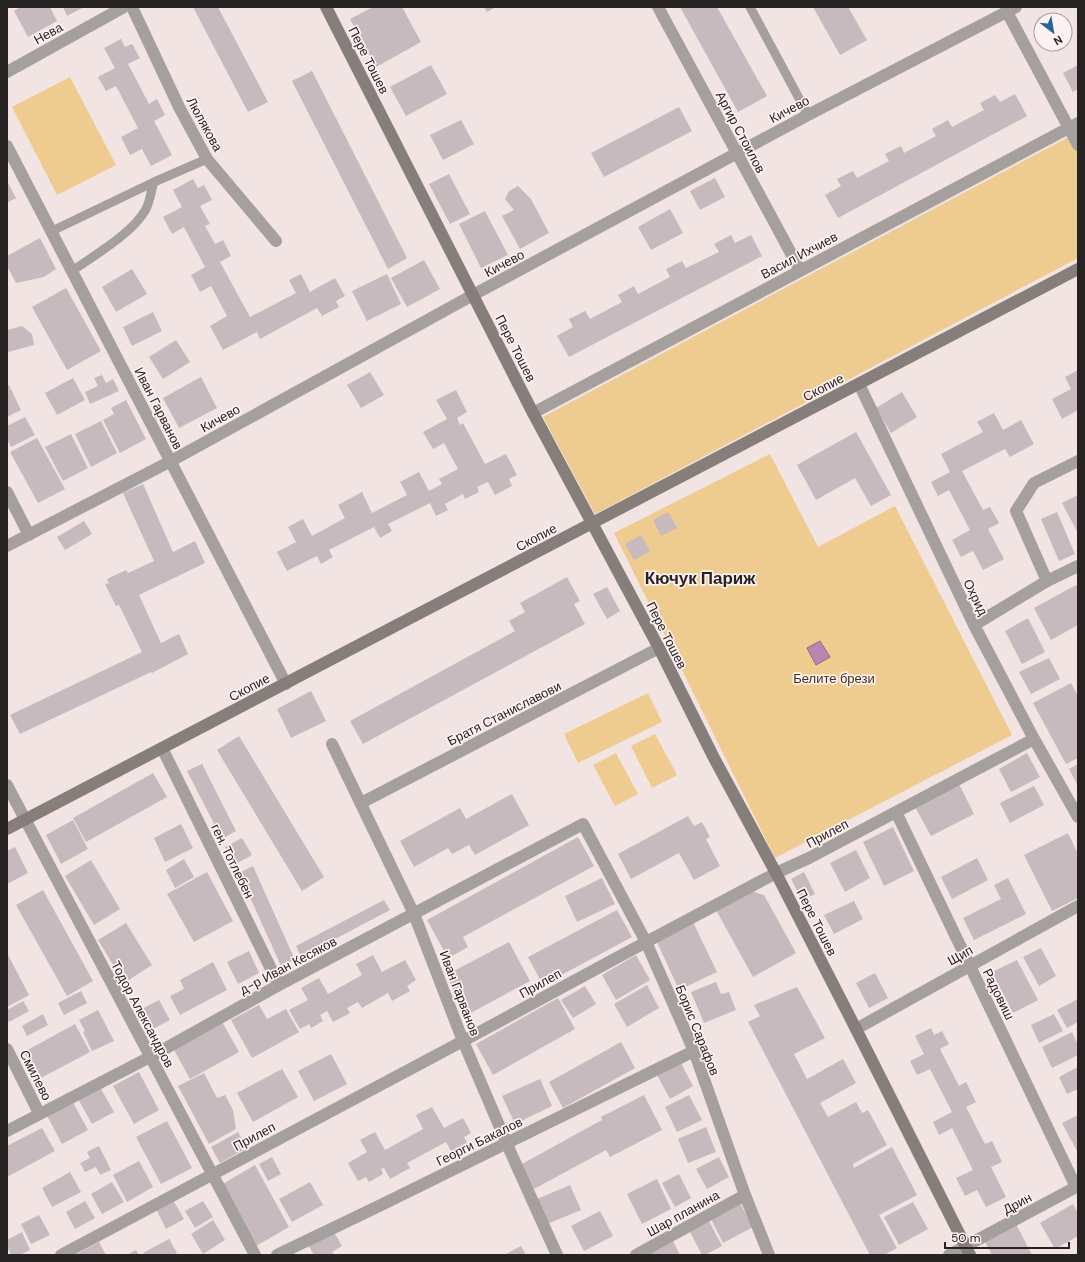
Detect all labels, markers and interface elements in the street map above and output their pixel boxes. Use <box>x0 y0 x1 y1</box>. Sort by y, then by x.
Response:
north arrow <box>1033 12 1073 52</box>
street label: Нева <box>31 18 66 48</box>
street label: Пере Тошев <box>344 24 393 97</box>
text: N <box>1051 33 1065 49</box>
street label: Аргир Стоилов <box>712 88 769 176</box>
street label: Кичево <box>766 92 812 127</box>
street label: Люлякова <box>183 94 227 155</box>
street label: Васил Ихчиев <box>758 228 841 283</box>
street label: Кичево <box>481 246 527 281</box>
street label: Пере Тошев <box>491 312 540 385</box>
street label: Иван Гарванов <box>131 364 187 452</box>
street label: Скопие <box>800 370 847 405</box>
street label: Кичево <box>197 401 243 436</box>
street label: Скопие <box>513 520 560 555</box>
district label: Кючук Париж <box>645 567 756 589</box>
street label: Охрид <box>959 576 992 619</box>
street label: Пере Тошев <box>642 599 691 672</box>
street label: Скопие <box>226 670 273 705</box>
park label: Белите брези <box>793 670 875 687</box>
street label: Братя Станиславови <box>444 677 564 750</box>
street label: Прилеп <box>803 815 851 852</box>
street label: ген. Тотлебен <box>207 821 258 901</box>
street label: Пере Тошев <box>792 886 841 959</box>
street label: д-р Иван Кесяков <box>237 933 340 998</box>
street label: Щип <box>945 942 976 969</box>
street label: Иван Гарванов <box>435 948 484 1038</box>
street label: Тодор Александров <box>107 958 178 1071</box>
street label: Прилеп <box>516 965 564 1002</box>
street label: Радовиш <box>979 966 1018 1023</box>
street label: Борис Сарафов <box>672 982 723 1078</box>
street label: Смилево <box>16 1047 55 1103</box>
street label: Георги Бакалов <box>433 1113 525 1170</box>
street label: Прилеп <box>230 1118 278 1155</box>
street label: Шар планина <box>644 1186 723 1240</box>
street label: Дрин <box>1000 1189 1035 1218</box>
scale bar <box>945 1224 1069 1250</box>
text: 50 m <box>951 1230 980 1246</box>

